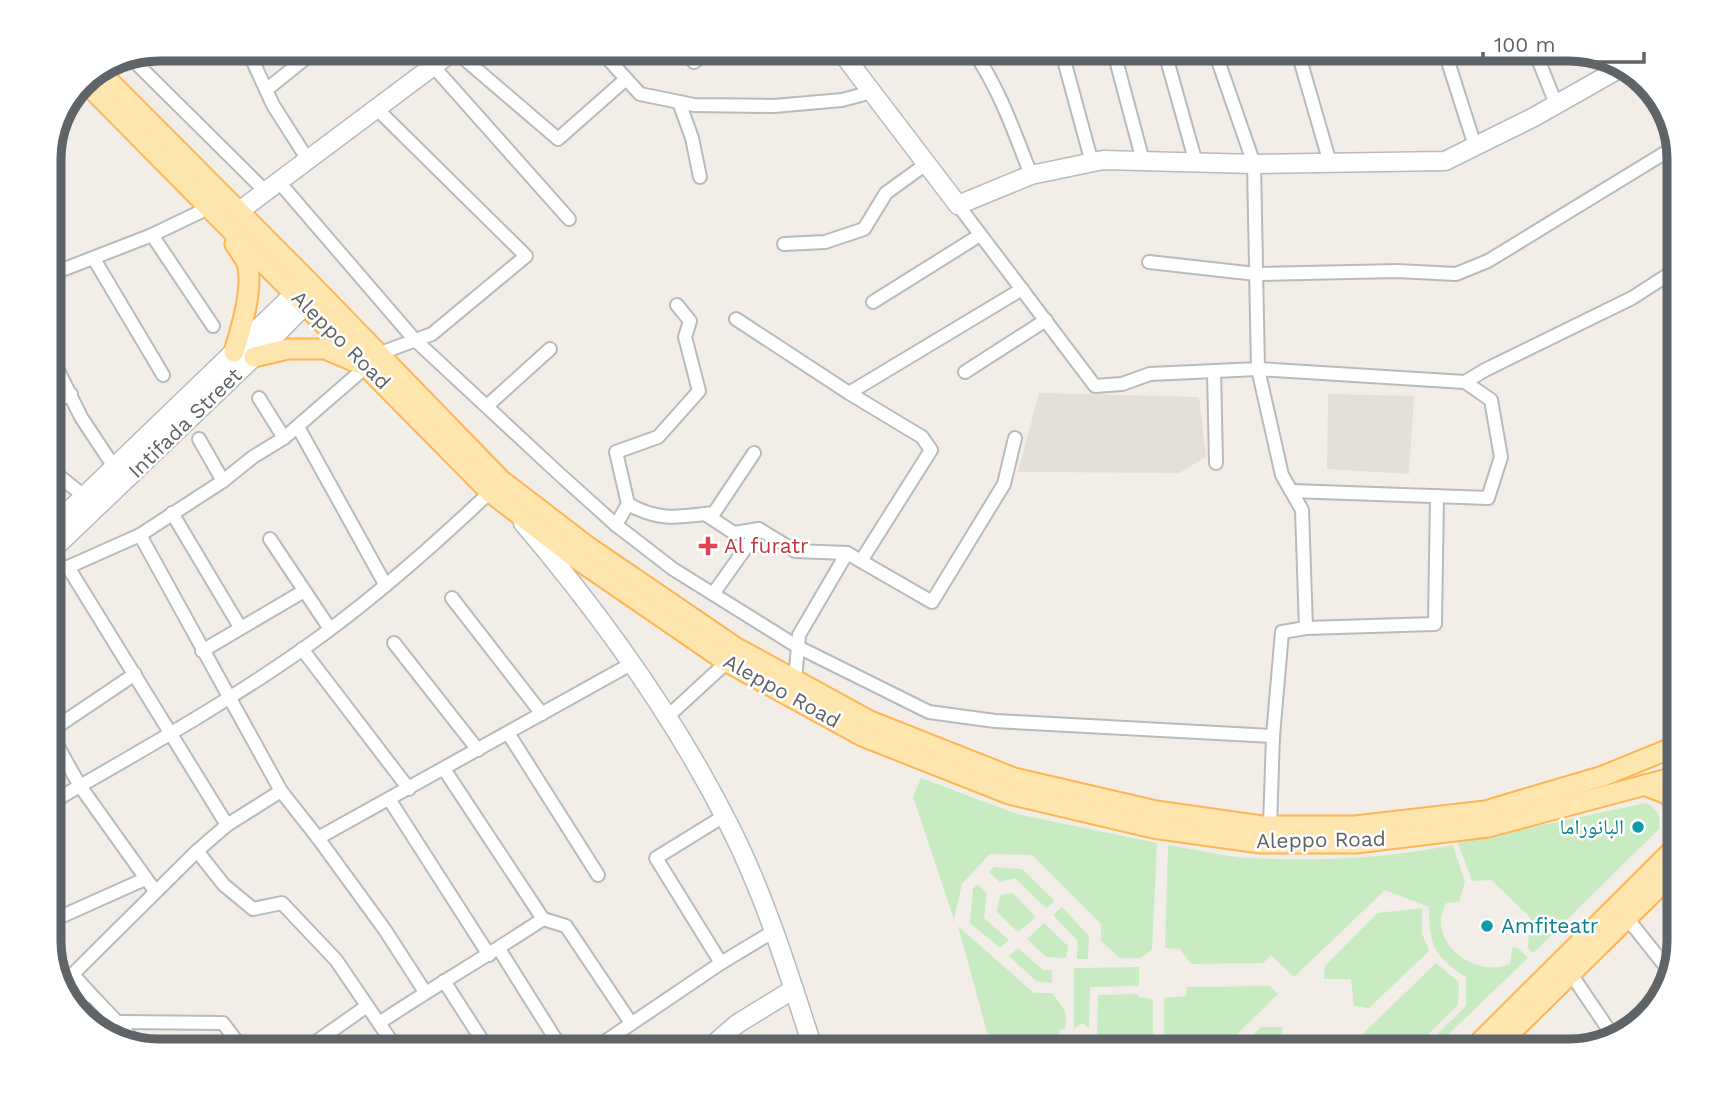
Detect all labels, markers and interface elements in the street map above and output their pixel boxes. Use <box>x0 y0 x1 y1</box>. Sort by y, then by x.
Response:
scale bar <box>1483 21 1644 65</box>
text: 100 m <box>1494 32 1556 57</box>
street label: Aleppo Road <box>287 285 396 394</box>
street label: Intifada Street <box>123 362 247 483</box>
place label: Al furatr <box>724 533 809 558</box>
marker: Al furatr <box>698 536 718 556</box>
street label: Aleppo Road <box>719 648 845 733</box>
place label: البانوراما <box>1560 814 1624 839</box>
marker: البانوراما <box>1630 819 1646 835</box>
street label: Aleppo Road <box>1256 826 1386 853</box>
place label: Amfiteatr <box>1501 913 1599 938</box>
marker: Amfiteatr <box>1479 918 1495 934</box>

